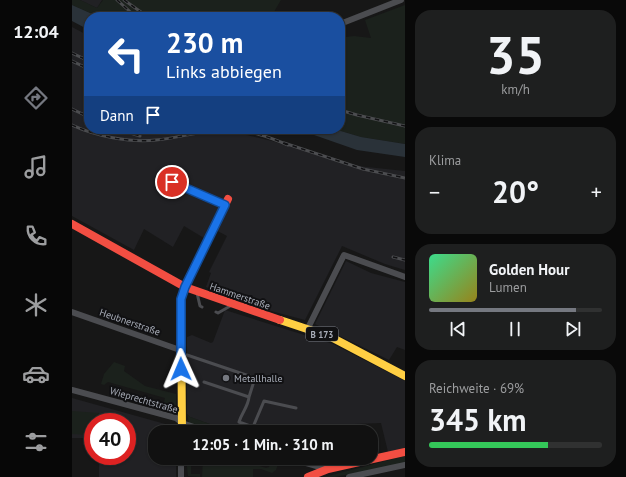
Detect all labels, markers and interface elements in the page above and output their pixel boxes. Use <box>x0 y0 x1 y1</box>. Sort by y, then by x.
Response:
text: 12:04 <box>13 20 59 43</box>
text: 35 <box>486 21 545 88</box>
text: 230 m <box>166 24 243 61</box>
icon: left <box>100 28 152 80</box>
text: Links abbiegen <box>166 60 282 83</box>
text: km/h <box>501 81 530 98</box>
icon: directions <box>22 84 50 112</box>
icon: arrive <box>142 104 164 126</box>
text: Dann <box>100 106 134 125</box>
text: Klima <box>429 152 461 169</box>
icon: music <box>22 153 50 181</box>
pin <box>155 165 189 199</box>
icon: arrive <box>161 171 183 193</box>
text: 20° <box>492 172 539 211</box>
text: − <box>429 178 440 206</box>
text: + <box>591 178 602 206</box>
icon: phone <box>22 222 50 250</box>
text: Golden Hour <box>489 260 569 279</box>
text: Lumen <box>489 279 527 296</box>
street label: Hammerstraße <box>208 280 272 312</box>
icon: climate <box>22 291 50 319</box>
street label: Heubnerstraße <box>98 306 162 338</box>
icon: previous <box>447 318 469 340</box>
icon: pause <box>504 318 526 340</box>
icon: next <box>562 318 584 340</box>
road number: B 173 <box>306 327 338 341</box>
position arrow <box>160 348 202 390</box>
icon: car <box>22 360 50 388</box>
place label: Metallhalle <box>234 372 283 385</box>
marker: Metallhalle <box>221 373 231 383</box>
text: Reichweite · 69% <box>429 380 524 397</box>
street label: Wieprechtstraße <box>108 384 180 416</box>
text: 345 km <box>429 400 527 439</box>
speed limit sign: 40 <box>84 413 136 465</box>
icon: filters <box>22 428 50 456</box>
text: 12:05 · 1 Min. · 310 m <box>192 435 334 454</box>

